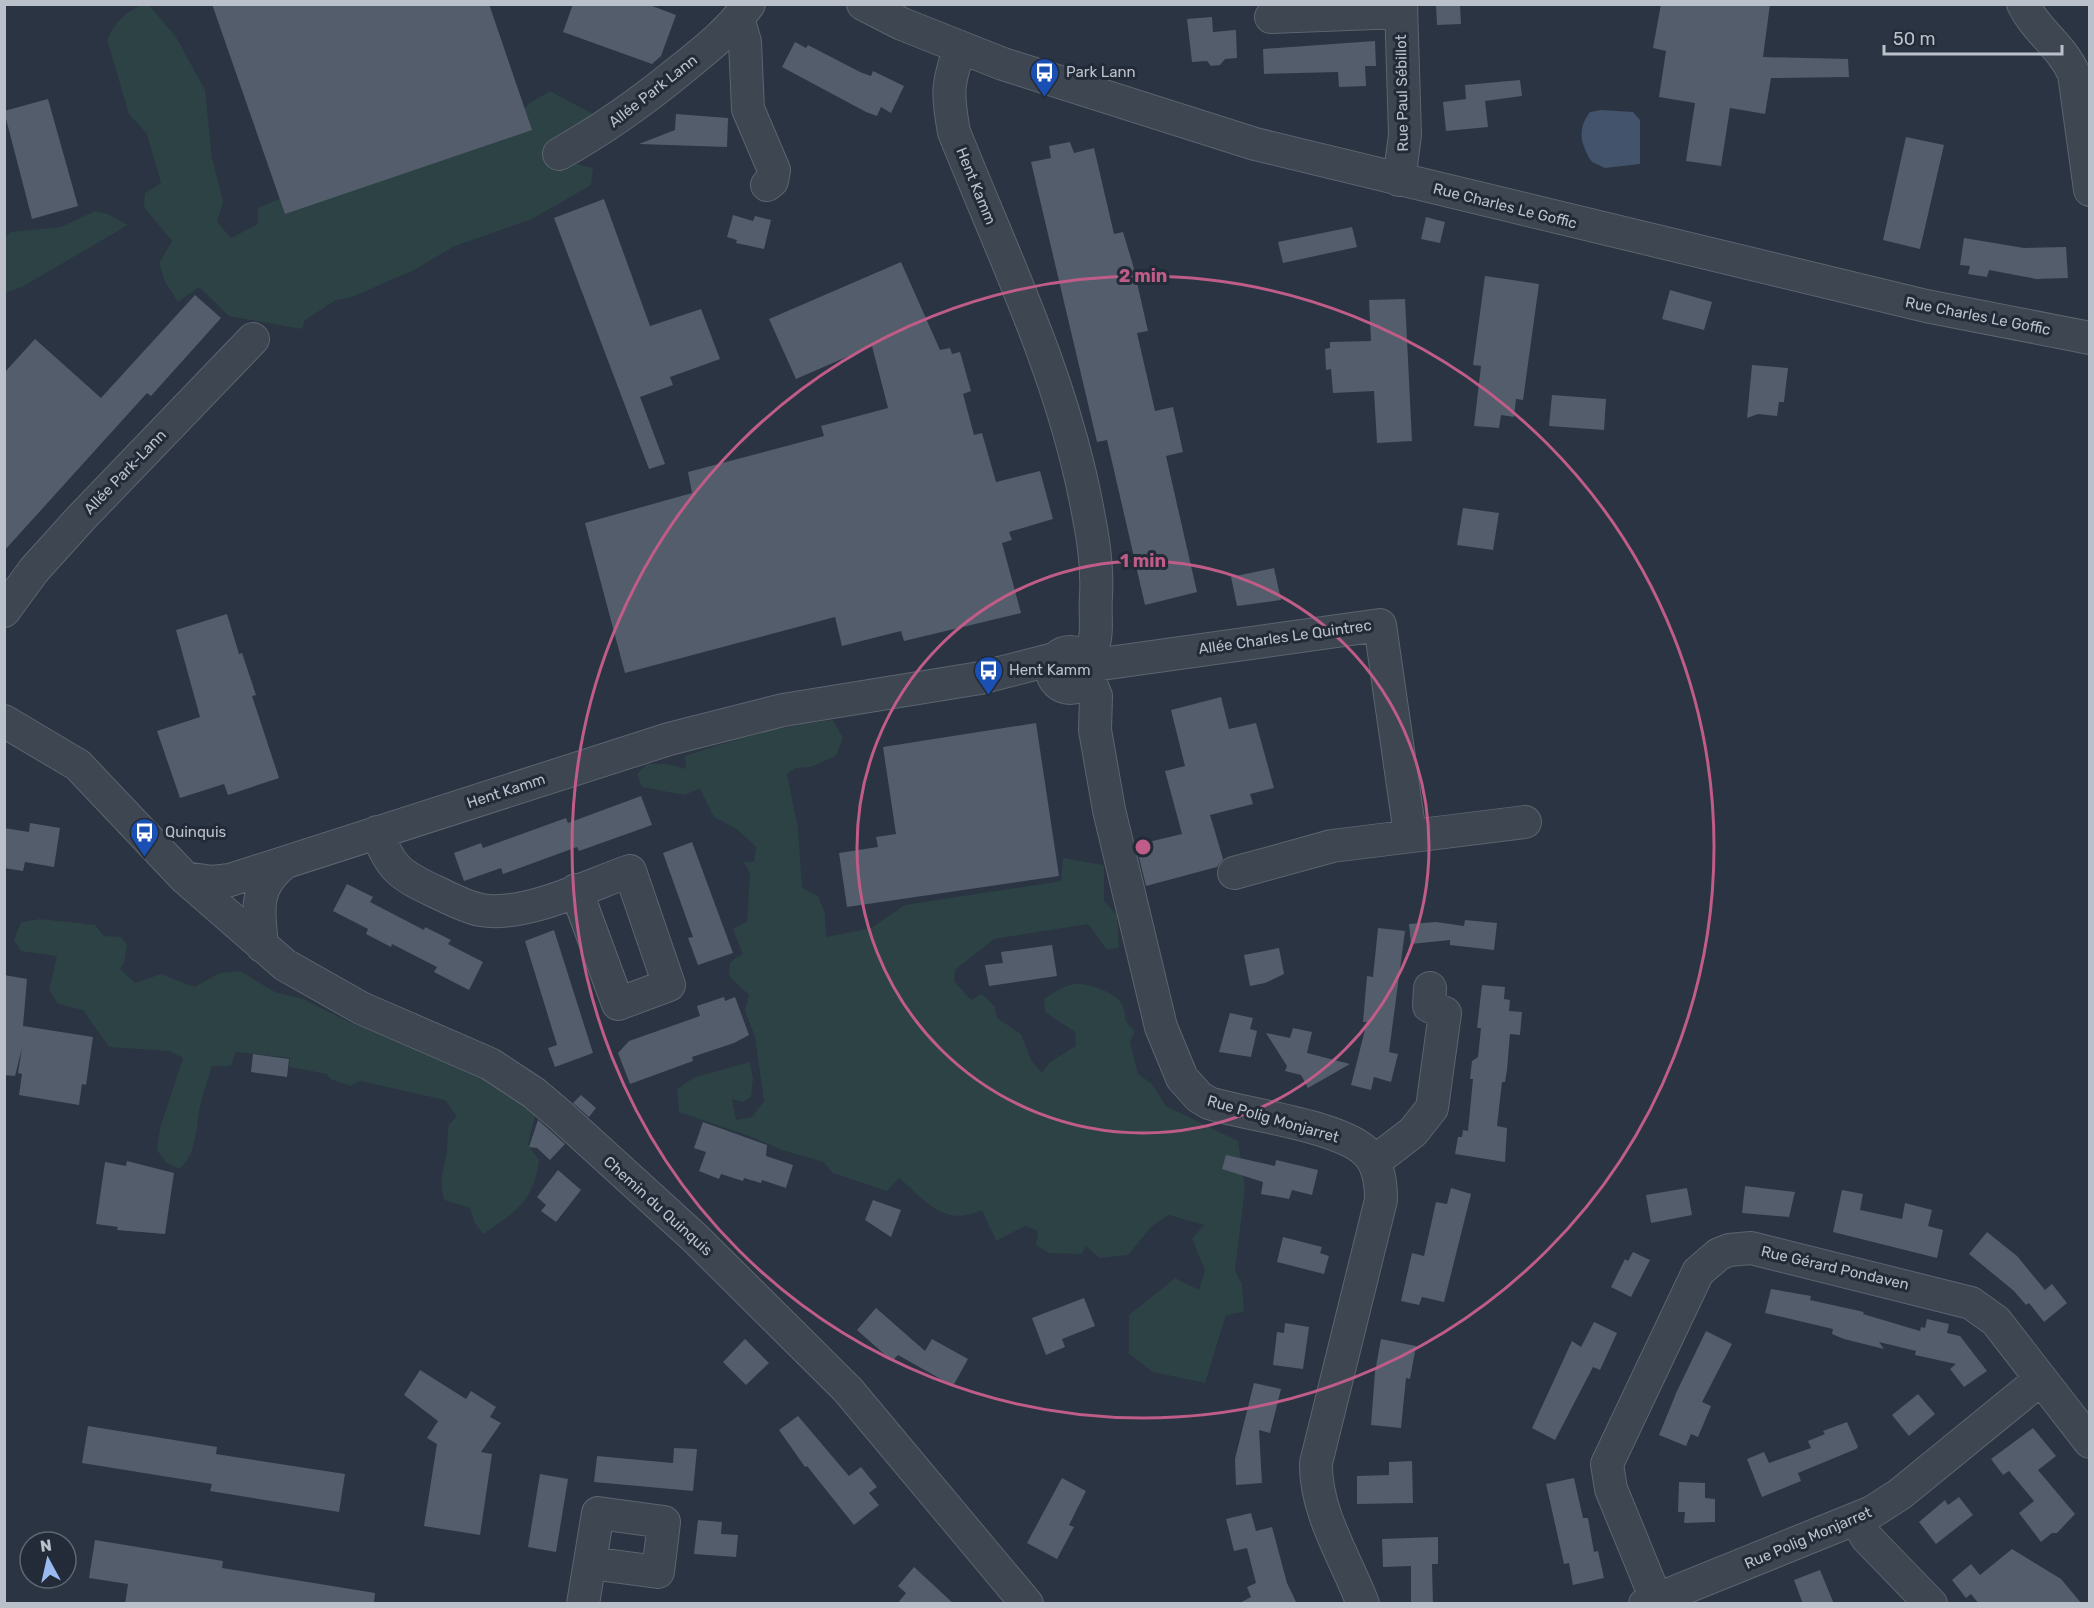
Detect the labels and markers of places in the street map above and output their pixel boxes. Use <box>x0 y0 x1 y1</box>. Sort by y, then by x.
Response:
bus stop icon: Park Lann <box>1029 56 1061 98</box>
place label: Park Lann <box>1066 63 1136 81</box>
bus stop icon: Hent Kamm <box>972 654 1004 696</box>
place label: Hent Kamm <box>1009 661 1091 679</box>
bus stop icon: Quinquis <box>128 816 160 858</box>
place label: Quinquis <box>165 823 227 841</box>
centre of rings <box>1133 837 1153 857</box>

